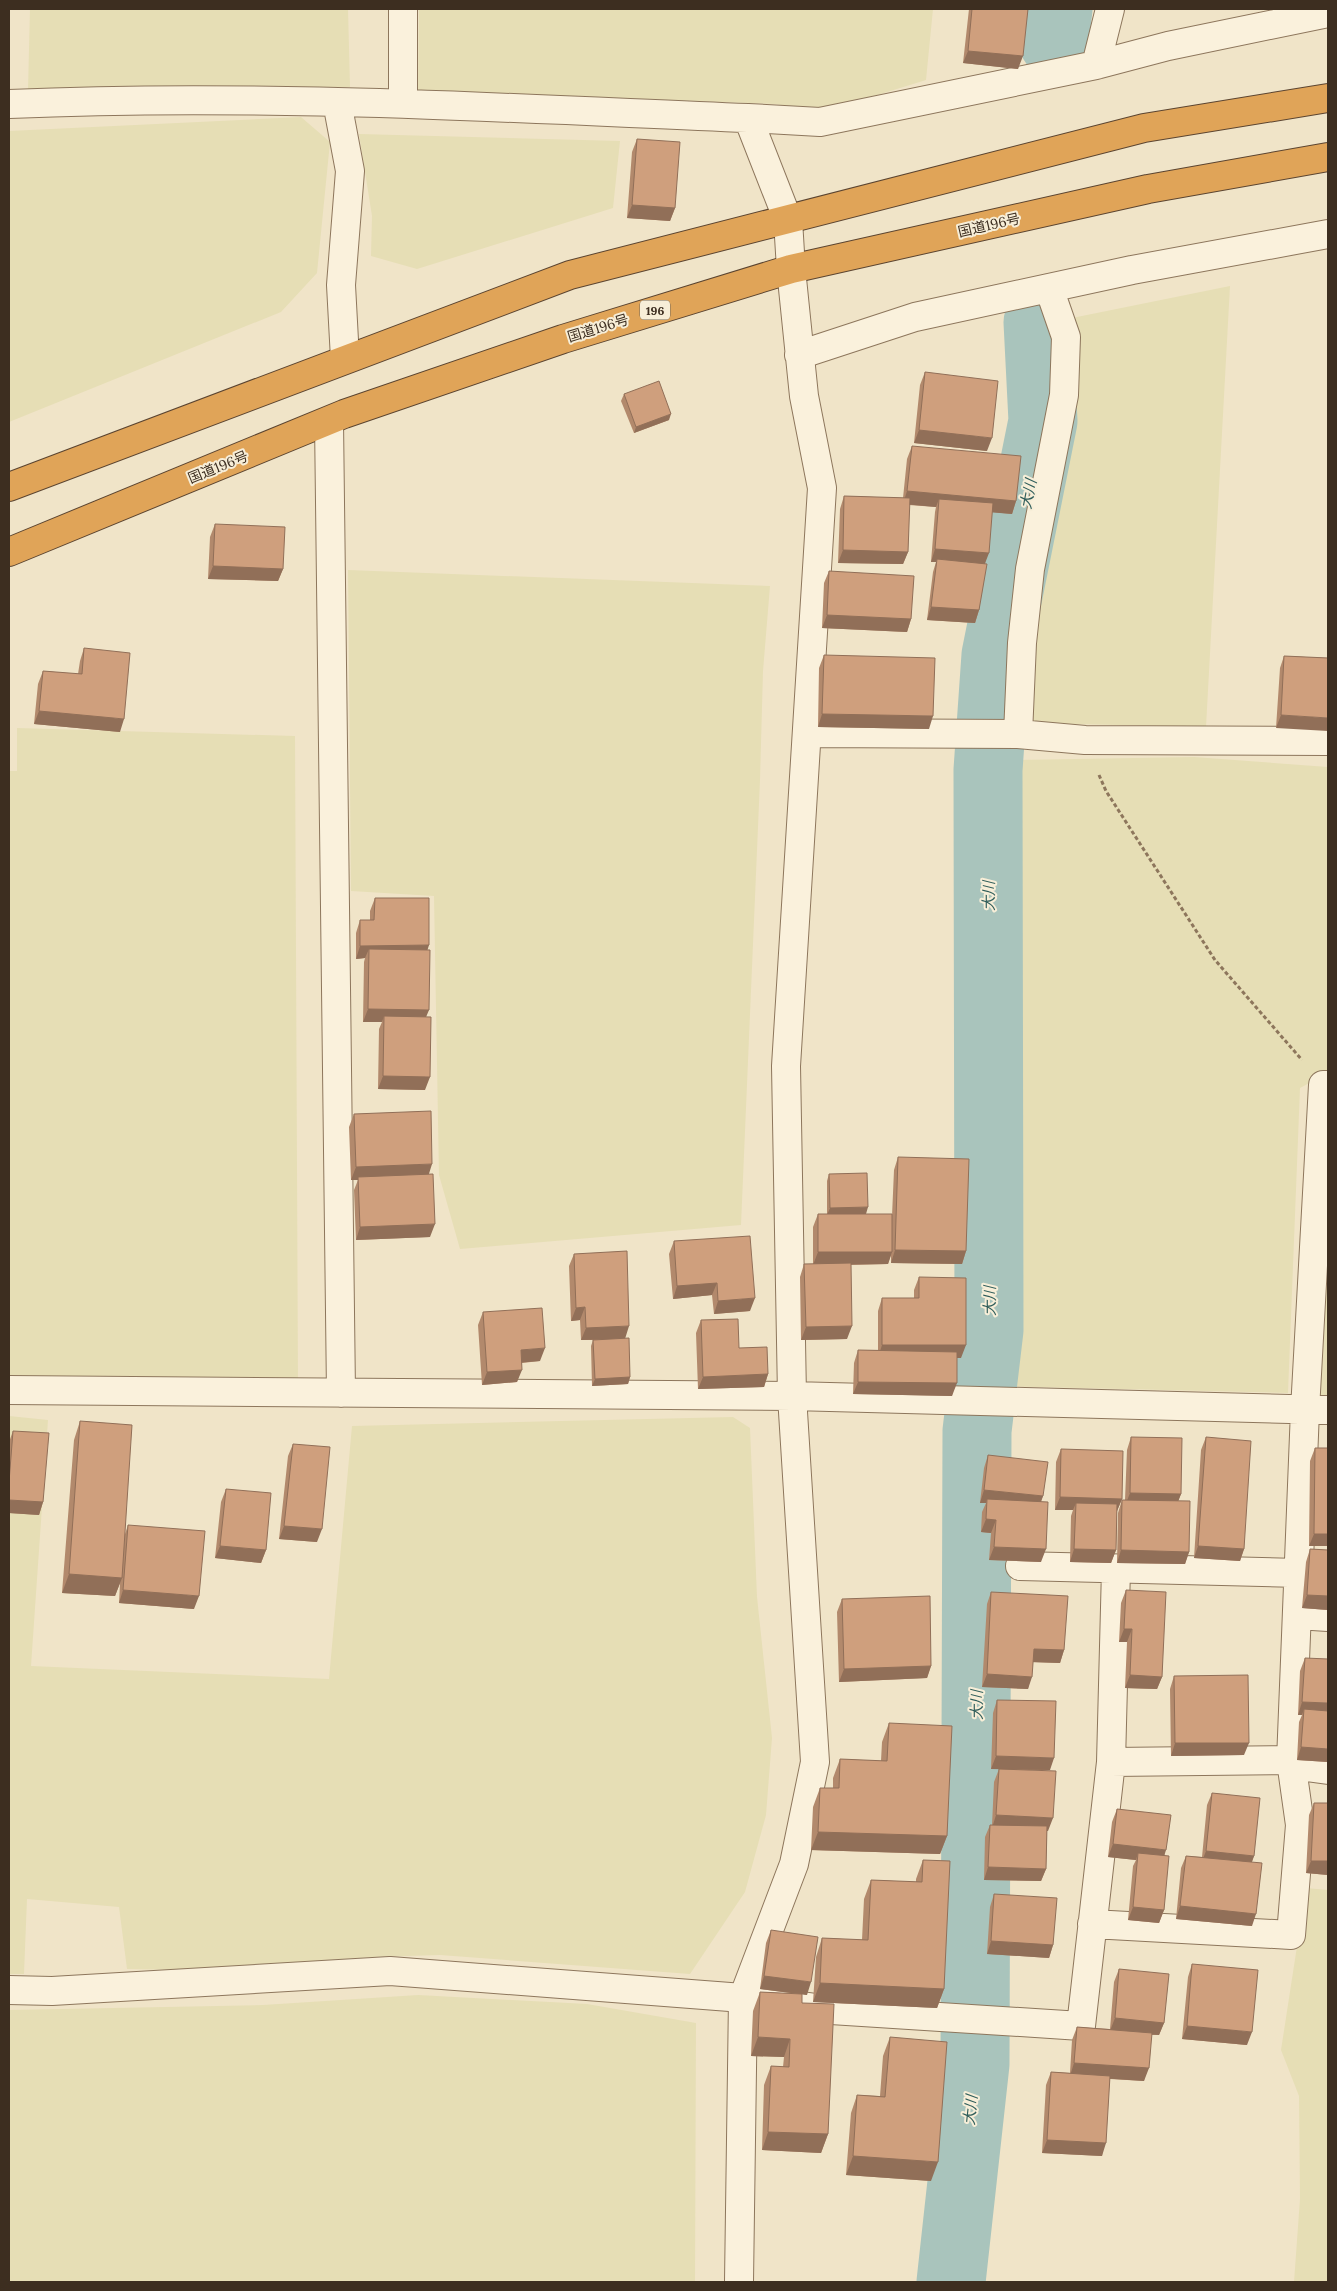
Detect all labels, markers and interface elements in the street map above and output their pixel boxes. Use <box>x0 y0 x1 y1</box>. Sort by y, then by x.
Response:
street label: 国道196号 <box>956 209 1022 241</box>
road number: 196 <box>640 300 670 320</box>
street label: 国道196号 <box>565 310 631 346</box>
street label: 国道196号 <box>185 447 251 487</box>
water label: 大川 <box>1016 476 1041 511</box>
water label: 大川 <box>979 879 998 911</box>
water label: 大川 <box>980 1284 999 1316</box>
water label: 大川 <box>967 1688 986 1720</box>
water label: 大川 <box>959 2092 981 2126</box>

